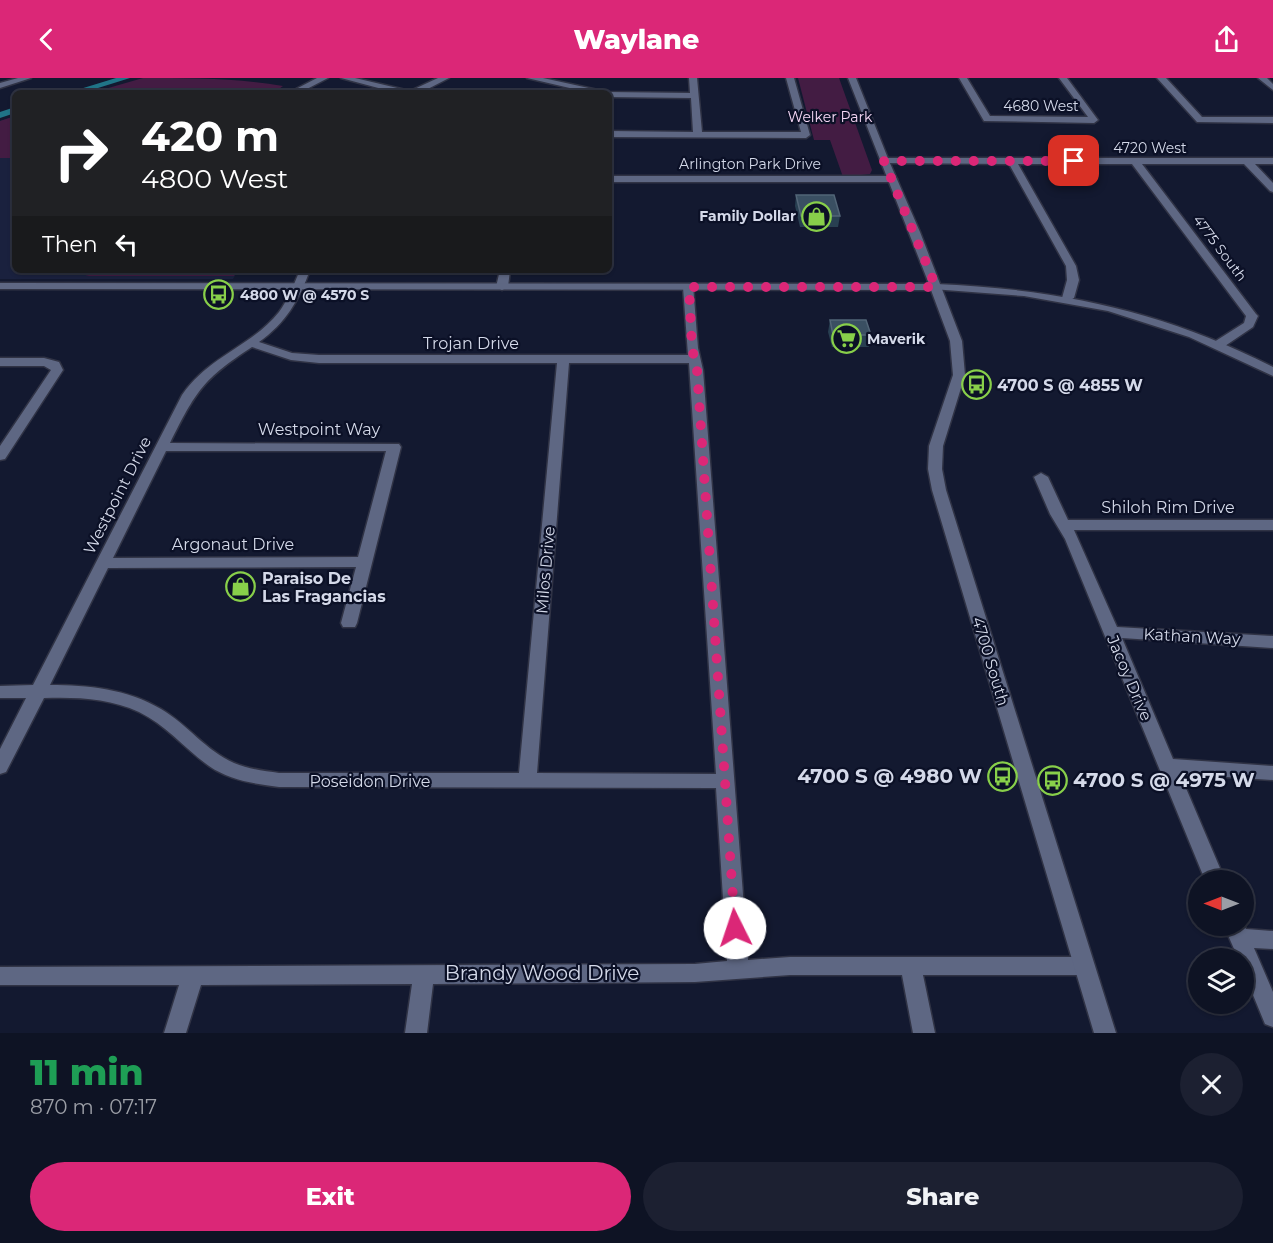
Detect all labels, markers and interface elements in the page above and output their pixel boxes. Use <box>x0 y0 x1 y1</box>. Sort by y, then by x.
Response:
icon: back <box>30 23 63 56</box>
text: Waylane <box>574 23 699 56</box>
icon: share <box>1210 23 1243 56</box>
street label: 4680 West <box>1003 97 1079 115</box>
park label: Welker Park <box>788 108 873 126</box>
text: 420 m <box>141 110 279 162</box>
icon: right <box>42 114 120 192</box>
pin <box>1048 135 1099 186</box>
street label: 4720 West <box>1113 139 1187 157</box>
icon: arrive <box>1057 144 1090 177</box>
street label: Arlington Park Drive <box>679 155 821 173</box>
text: 4800 West <box>141 162 288 195</box>
shop icon: Family Dollar <box>801 200 833 232</box>
place label: Family Dollar <box>699 207 796 225</box>
street label: 4775 South <box>1189 211 1251 285</box>
icon: left <box>110 228 143 261</box>
text: Then <box>42 231 98 258</box>
bus stop icon: 4800 W @ 4570 S <box>203 279 235 311</box>
place label: 4800 W @ 4570 S <box>240 286 369 304</box>
supermarket icon: Maverik <box>830 323 862 355</box>
place label: Maverik <box>867 330 926 348</box>
street label: Trojan Drive <box>423 334 519 353</box>
bus stop icon: 4700 S @ 4855 W <box>960 369 992 401</box>
place label: 4700 S @ 4855 W <box>997 376 1143 395</box>
street label: Westpoint Way <box>258 420 380 439</box>
street label: Westpoint Drive <box>80 433 155 557</box>
street label: Shiloh Rim Drive <box>1101 498 1235 517</box>
street label: Milos Drive <box>532 525 559 615</box>
street label: Argonaut Drive <box>172 535 294 554</box>
place label: Paraiso De Las Fragancias <box>262 569 386 606</box>
shop icon: Paraiso De Las Fragancias <box>225 571 257 603</box>
street label: 4700 South <box>968 614 1013 708</box>
street label: Kathan Way <box>1143 624 1241 649</box>
street label: Jacoy Drive <box>1103 632 1156 724</box>
bus stop icon: 4700 S @ 4980 W <box>987 760 1019 792</box>
place label: 4700 S @ 4980 W <box>797 764 982 788</box>
bus stop icon: 4700 S @ 4975 W <box>1036 764 1068 796</box>
place label: 4700 S @ 4975 W <box>1073 768 1255 792</box>
street label: Poseidon Drive <box>310 772 430 791</box>
north arrow <box>1188 870 1254 936</box>
map controls <box>1188 870 1254 1014</box>
position arrow <box>703 896 767 960</box>
button: layers <box>1188 948 1254 1014</box>
street label: Brandy Wood Drive <box>445 961 639 985</box>
text: 11 min <box>30 1050 144 1094</box>
button: close <box>1180 1053 1243 1116</box>
text: 870 m · 07:17 <box>30 1095 157 1119</box>
button: Exit <box>30 1162 631 1231</box>
button: Share <box>643 1162 1243 1231</box>

